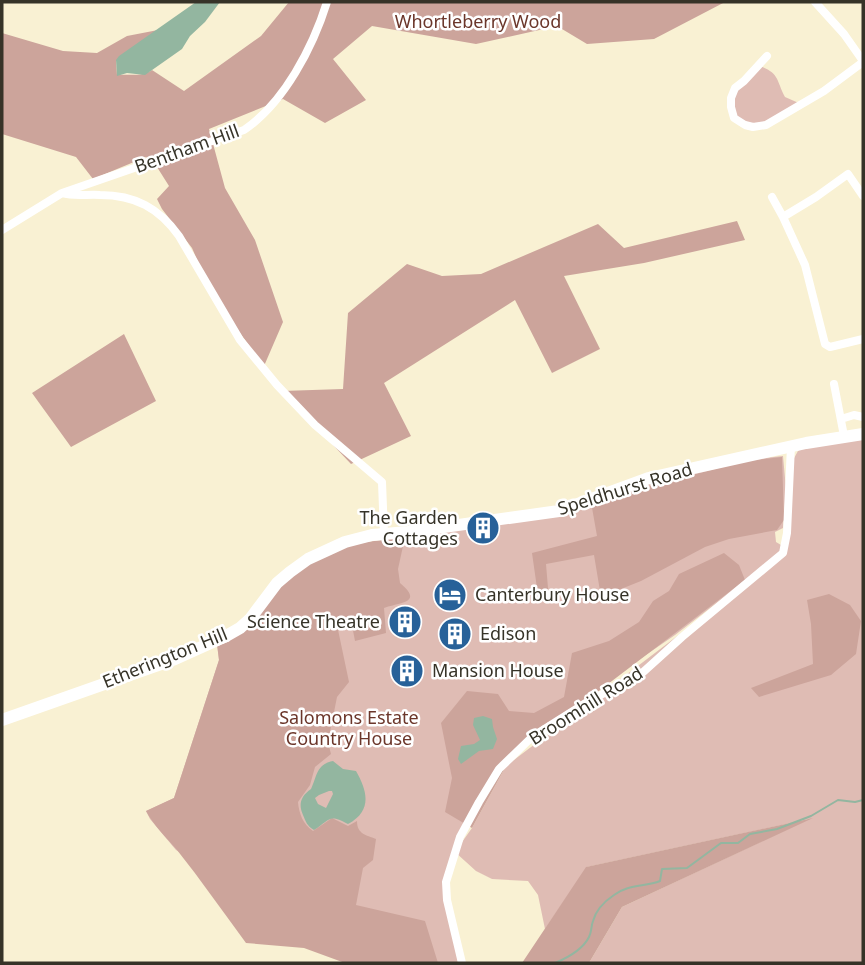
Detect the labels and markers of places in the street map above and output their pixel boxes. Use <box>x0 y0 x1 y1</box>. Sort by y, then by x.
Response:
place label: The Garden Cottages <box>359 505 458 550</box>
building icon: The Garden Cottages <box>464 509 502 547</box>
hotel icon: Canterbury House <box>431 576 469 614</box>
place label: Canterbury House <box>475 582 629 606</box>
building icon: Science Theatre <box>386 603 424 641</box>
place label: Science Theatre <box>247 609 380 633</box>
building icon: Edison <box>436 615 474 653</box>
place label: Edison <box>480 621 536 645</box>
building icon: Mansion House <box>388 652 426 690</box>
place label: Mansion House <box>432 658 564 682</box>

